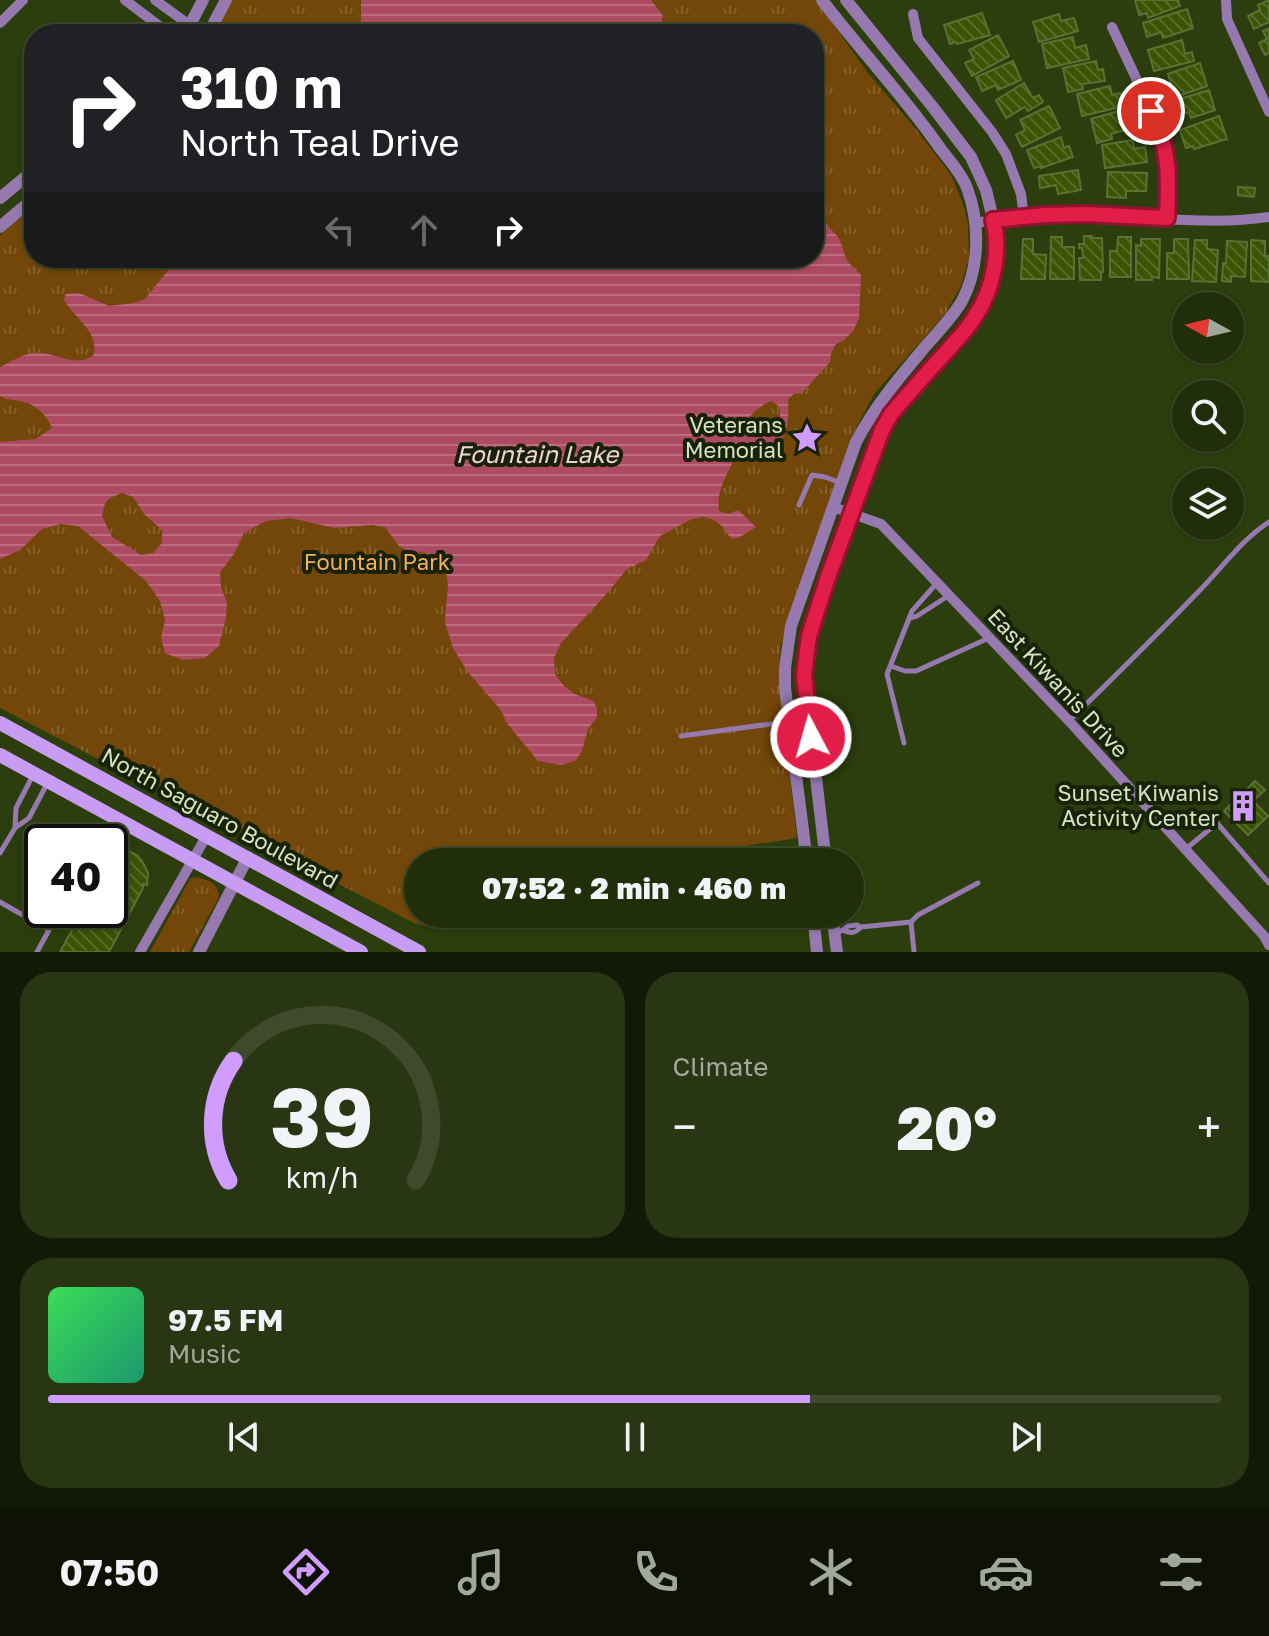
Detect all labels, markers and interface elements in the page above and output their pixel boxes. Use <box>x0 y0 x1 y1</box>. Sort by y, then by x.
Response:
text: 310 m <box>180 53 342 120</box>
icon: right <box>48 56 152 160</box>
pin <box>1117 77 1185 145</box>
icon: arrive <box>1129 89 1173 133</box>
text: North Teal Drive <box>180 121 459 164</box>
icon: left <box>318 208 362 252</box>
icon: ahead <box>402 208 446 252</box>
icon: right <box>486 208 530 252</box>
north arrow <box>1172 292 1244 364</box>
map controls <box>1172 292 1244 540</box>
button: search <box>1172 380 1244 452</box>
place label: Veterans Memorial <box>685 411 783 463</box>
place icon: Veterans Memorial <box>790 421 824 455</box>
water label: Fountain Lake <box>456 439 620 468</box>
button: layers <box>1172 468 1244 540</box>
park label: Fountain Park <box>304 548 450 575</box>
street label: East Kiwanis Drive <box>982 603 1134 763</box>
position arrow <box>769 695 853 779</box>
street label: North Saguaro Boulevard <box>97 741 343 894</box>
place label: Sunset Kiwanis Activity Center <box>1057 779 1219 831</box>
building icon: Sunset Kiwanis Activity Center <box>1226 789 1260 823</box>
speed limit sign: 40 <box>24 824 128 928</box>
text: 07:52 · 2 min · 460 m <box>482 870 786 906</box>
text: Climate <box>673 1051 768 1082</box>
text: 39 <box>270 1065 374 1165</box>
text: 20° <box>897 1091 997 1163</box>
text: − <box>673 1100 697 1153</box>
text: + <box>1197 1100 1221 1153</box>
text: km/h <box>286 1160 359 1194</box>
text: 97.5 FM <box>168 1302 283 1338</box>
text: Music <box>168 1338 241 1369</box>
icon: previous <box>222 1415 266 1459</box>
icon: pause <box>613 1415 657 1459</box>
icon: next <box>1004 1415 1048 1459</box>
icon: directions <box>278 1544 334 1600</box>
icon: music <box>453 1544 509 1600</box>
icon: phone <box>628 1544 684 1600</box>
icon: climate <box>803 1544 859 1600</box>
icon: car <box>978 1544 1034 1600</box>
icon: filters <box>1153 1544 1209 1600</box>
text: 07:50 <box>60 1551 159 1594</box>

